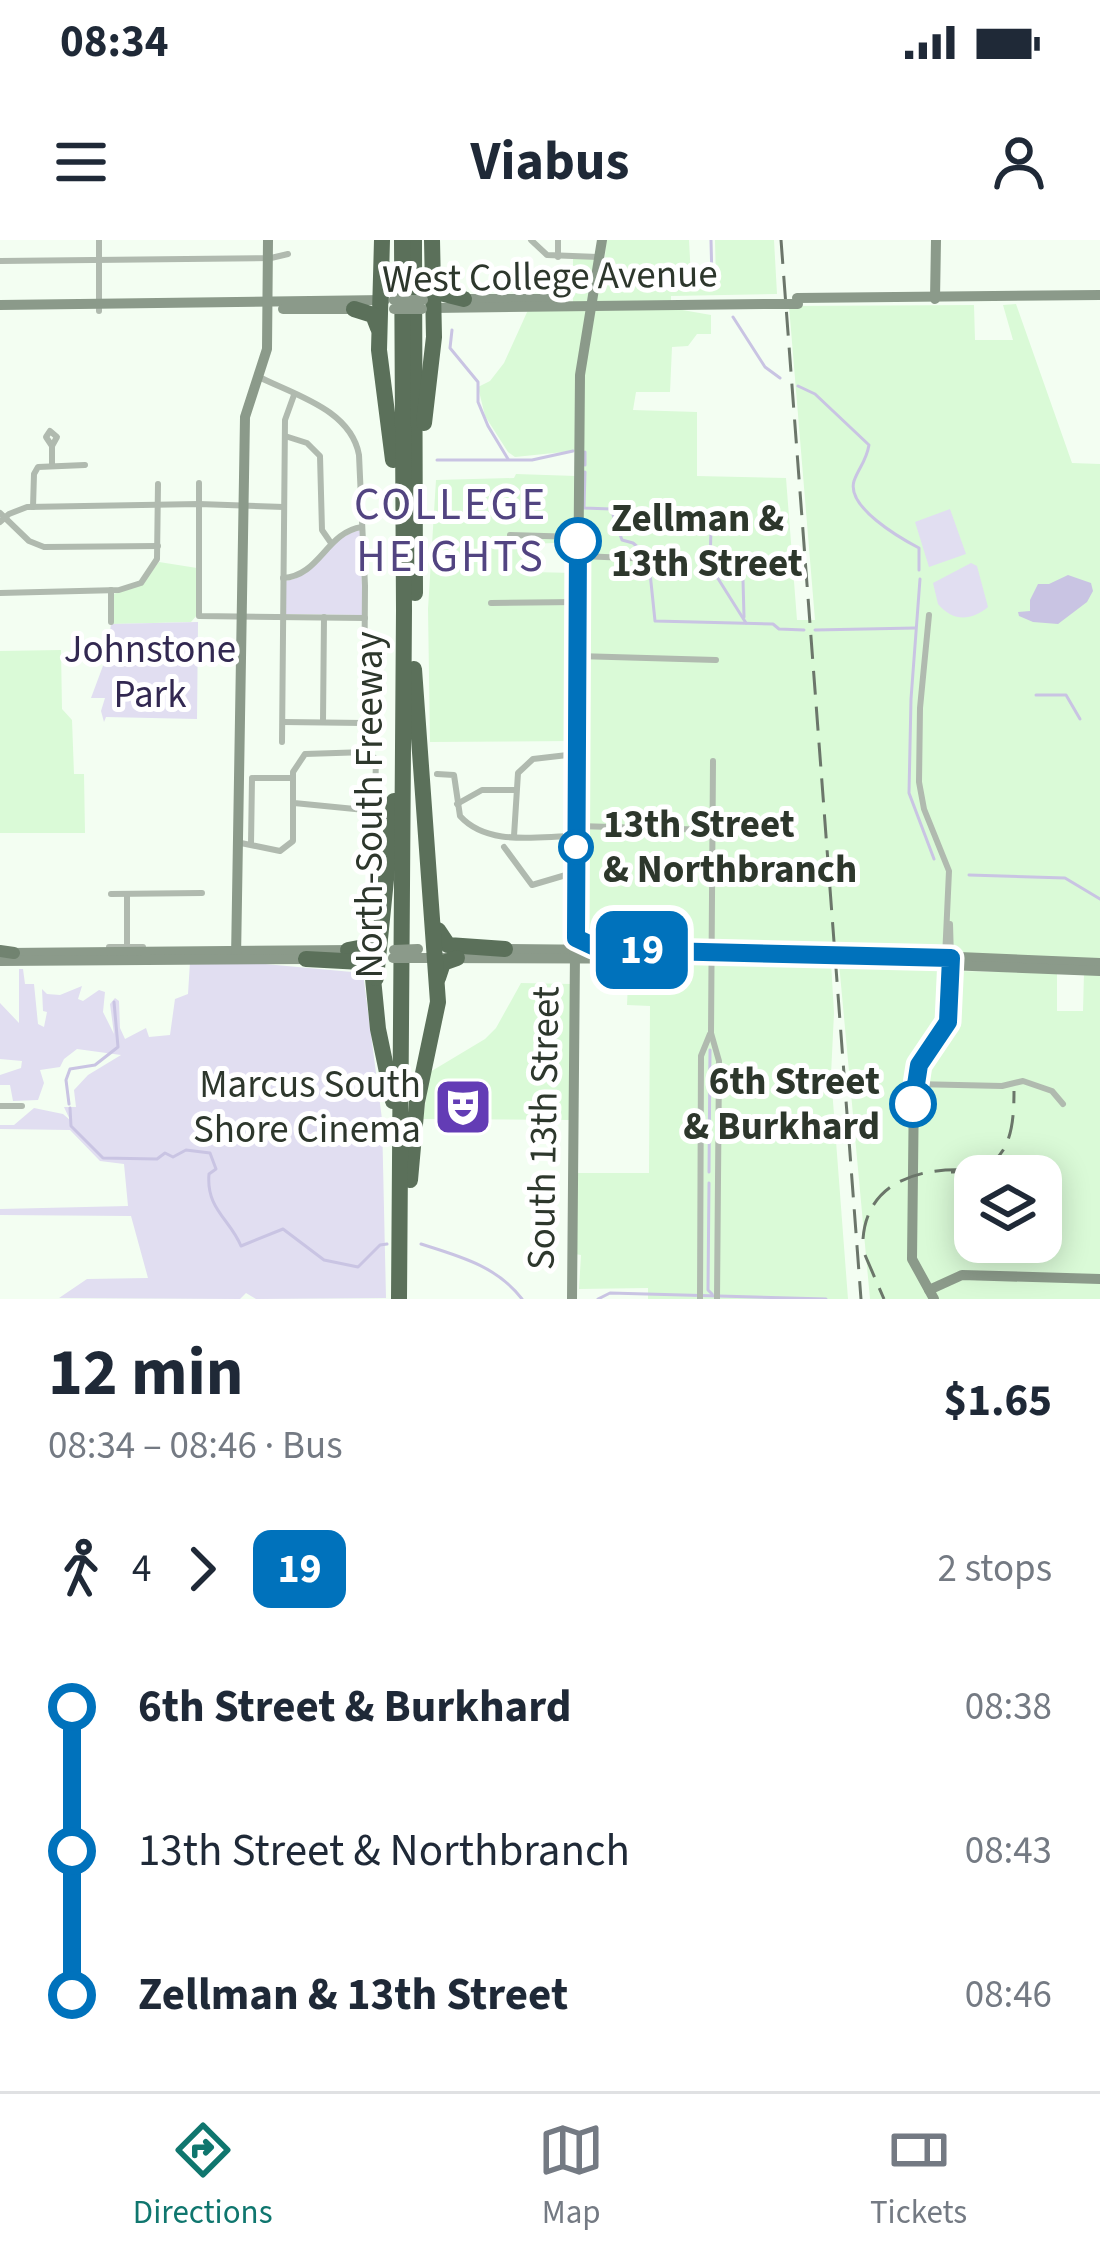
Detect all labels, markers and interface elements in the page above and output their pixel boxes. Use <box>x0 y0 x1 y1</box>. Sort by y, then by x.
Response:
text: 08:34 <box>60 10 169 74</box>
text: Viabus <box>471 124 629 201</box>
icon: menu <box>48 129 114 195</box>
icon: person <box>986 129 1052 195</box>
street label: West College Avenue <box>382 246 718 308</box>
district label: COLLEGE HEIGHTS <box>354 473 548 589</box>
place label: Zellman & 13th Street <box>611 491 803 592</box>
marker: Zellman & 13th Street <box>556 519 600 563</box>
park label: Johnstone Park <box>64 622 236 723</box>
street label: North-South Freeway <box>342 631 398 979</box>
place label: 13th Street & Northbranch <box>603 797 857 898</box>
marker: 13th Street & Northbranch <box>560 831 592 863</box>
line badge: 19 <box>588 911 696 989</box>
text: 19 <box>620 920 664 980</box>
street label: South 13th Street <box>514 986 574 1270</box>
place label: 6th Street & Burkhard <box>683 1054 880 1155</box>
place label: Marcus South Shore Cinema <box>193 1057 421 1158</box>
theatre icon: Marcus South Shore Cinema <box>432 1076 494 1138</box>
marker: 6th Street & Burkhard <box>891 1082 935 1126</box>
map controls <box>954 1155 1062 1263</box>
button: layers <box>954 1155 1062 1263</box>
text: 12 min <box>48 1326 243 1420</box>
text: $1.65 <box>943 1369 1052 1433</box>
text: 08:34 – 08:46 · Bus <box>48 1418 343 1474</box>
icon: walk <box>48 1536 114 1602</box>
icon: forward <box>169 1536 235 1602</box>
text: 19 <box>277 1539 322 1599</box>
text: 4 <box>132 1541 151 1597</box>
text: 2 stops <box>938 1541 1052 1597</box>
text: 6th Street & Burkhard <box>138 1675 572 1739</box>
text: 08:38 <box>965 1679 1052 1735</box>
text: 13th Street & Northbranch <box>138 1819 630 1883</box>
text: 08:43 <box>965 1823 1052 1879</box>
text: Zellman & 13th Street <box>138 1963 568 2027</box>
text: 08:46 <box>965 1967 1052 2023</box>
tab: Directions <box>133 2117 273 2236</box>
tab: Map <box>538 2117 604 2236</box>
tab: Tickets <box>870 2117 967 2236</box>

